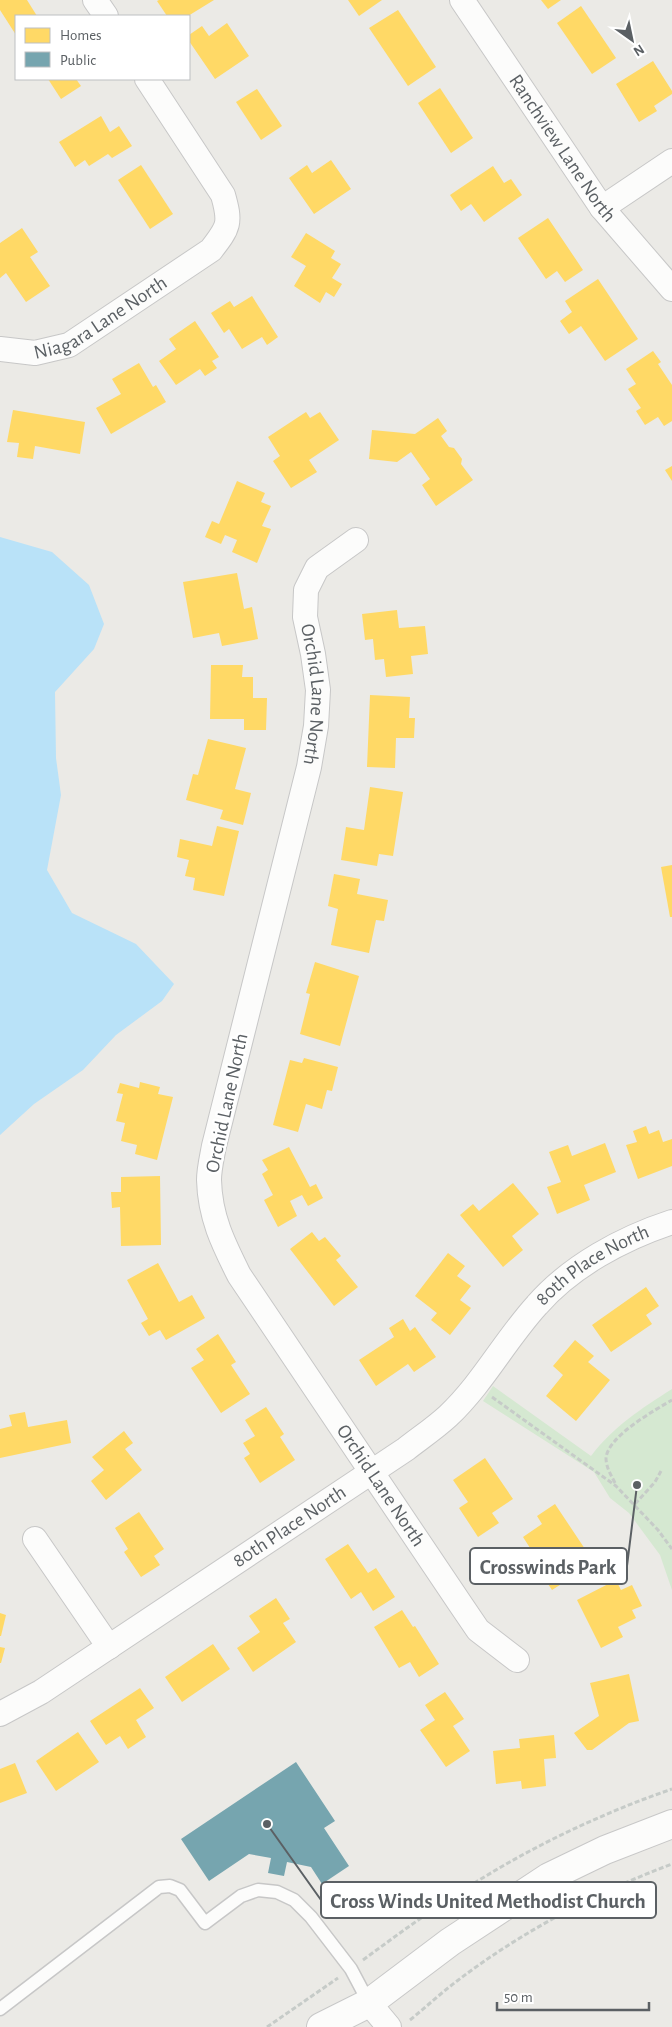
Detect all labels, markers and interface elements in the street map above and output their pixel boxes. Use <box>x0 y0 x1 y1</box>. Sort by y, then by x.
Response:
legend <box>15 15 190 80</box>
north arrow <box>607 15 657 65</box>
text: Homes <box>60 28 102 43</box>
text: N <box>631 42 646 59</box>
text: Public <box>60 53 96 68</box>
street label: Ranchview Lane North <box>505 71 619 226</box>
street label: Niagara Lane North <box>32 272 171 363</box>
street label: Orchid Lane North <box>297 622 328 766</box>
street label: Orchid Lane North <box>202 1031 252 1175</box>
street label: 80th Place North <box>532 1221 652 1309</box>
street label: Orchid Lane North <box>333 1421 429 1550</box>
street label: 80th Place North <box>229 1482 350 1571</box>
callout: Crosswinds Park <box>470 1548 627 1584</box>
text: Crosswinds Park <box>480 1557 617 1578</box>
callout: Cross Winds United Methodist Church <box>321 1882 656 1918</box>
text: Cross Winds United Methodist Church <box>330 1891 646 1912</box>
scale bar <box>497 1980 650 2012</box>
text: 50 m <box>504 1990 533 2005</box>

